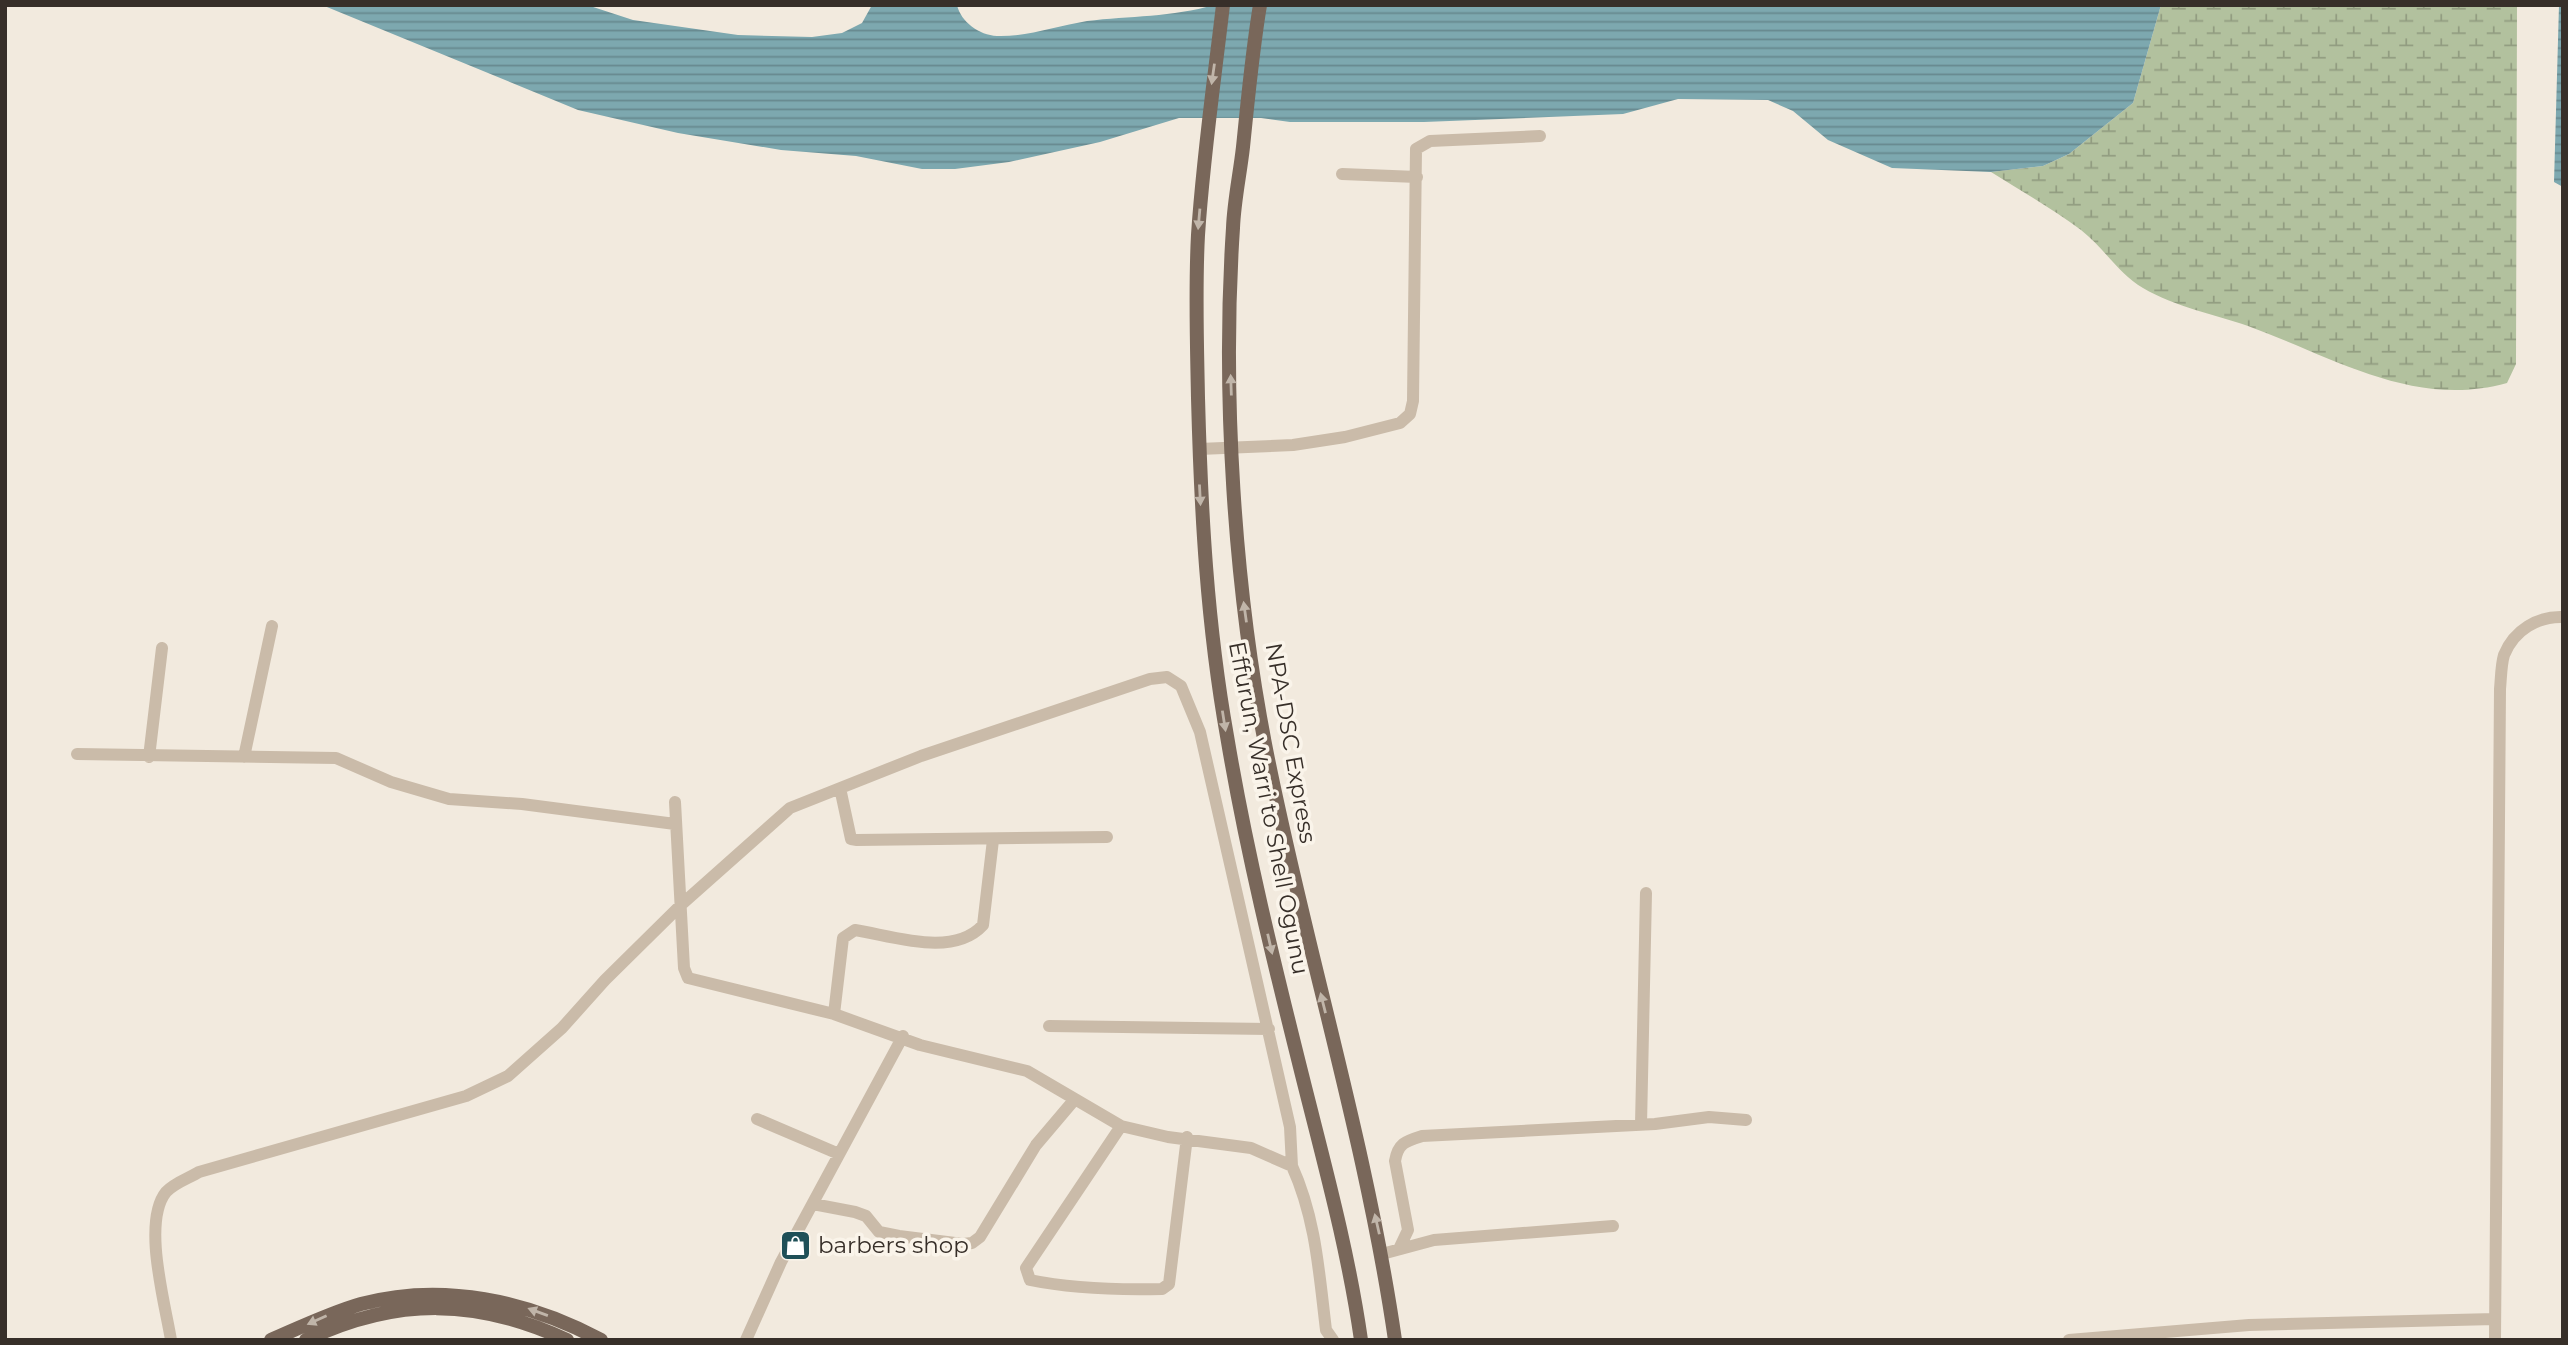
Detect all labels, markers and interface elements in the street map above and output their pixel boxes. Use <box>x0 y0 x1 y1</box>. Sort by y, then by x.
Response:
one-way arrow <box>1208 63 1219 85</box>
one-way arrow <box>1194 208 1205 230</box>
one-way arrow <box>1225 374 1237 396</box>
one-way arrow <box>1195 485 1206 507</box>
one-way arrow <box>1239 601 1250 623</box>
street label: Effurun, Warri to Shell Ogunu <box>1223 639 1315 977</box>
street label: NPA-DSC Express <box>1260 641 1322 845</box>
one-way arrow <box>1219 711 1230 733</box>
one-way arrow <box>1265 933 1276 955</box>
one-way arrow <box>1317 992 1328 1014</box>
one-way arrow <box>1371 1213 1382 1235</box>
shop icon: barbers shop <box>778 1228 812 1262</box>
place label: barbers shop <box>818 1231 969 1259</box>
one-way arrow <box>528 1306 549 1317</box>
one-way arrow <box>306 1315 327 1326</box>

